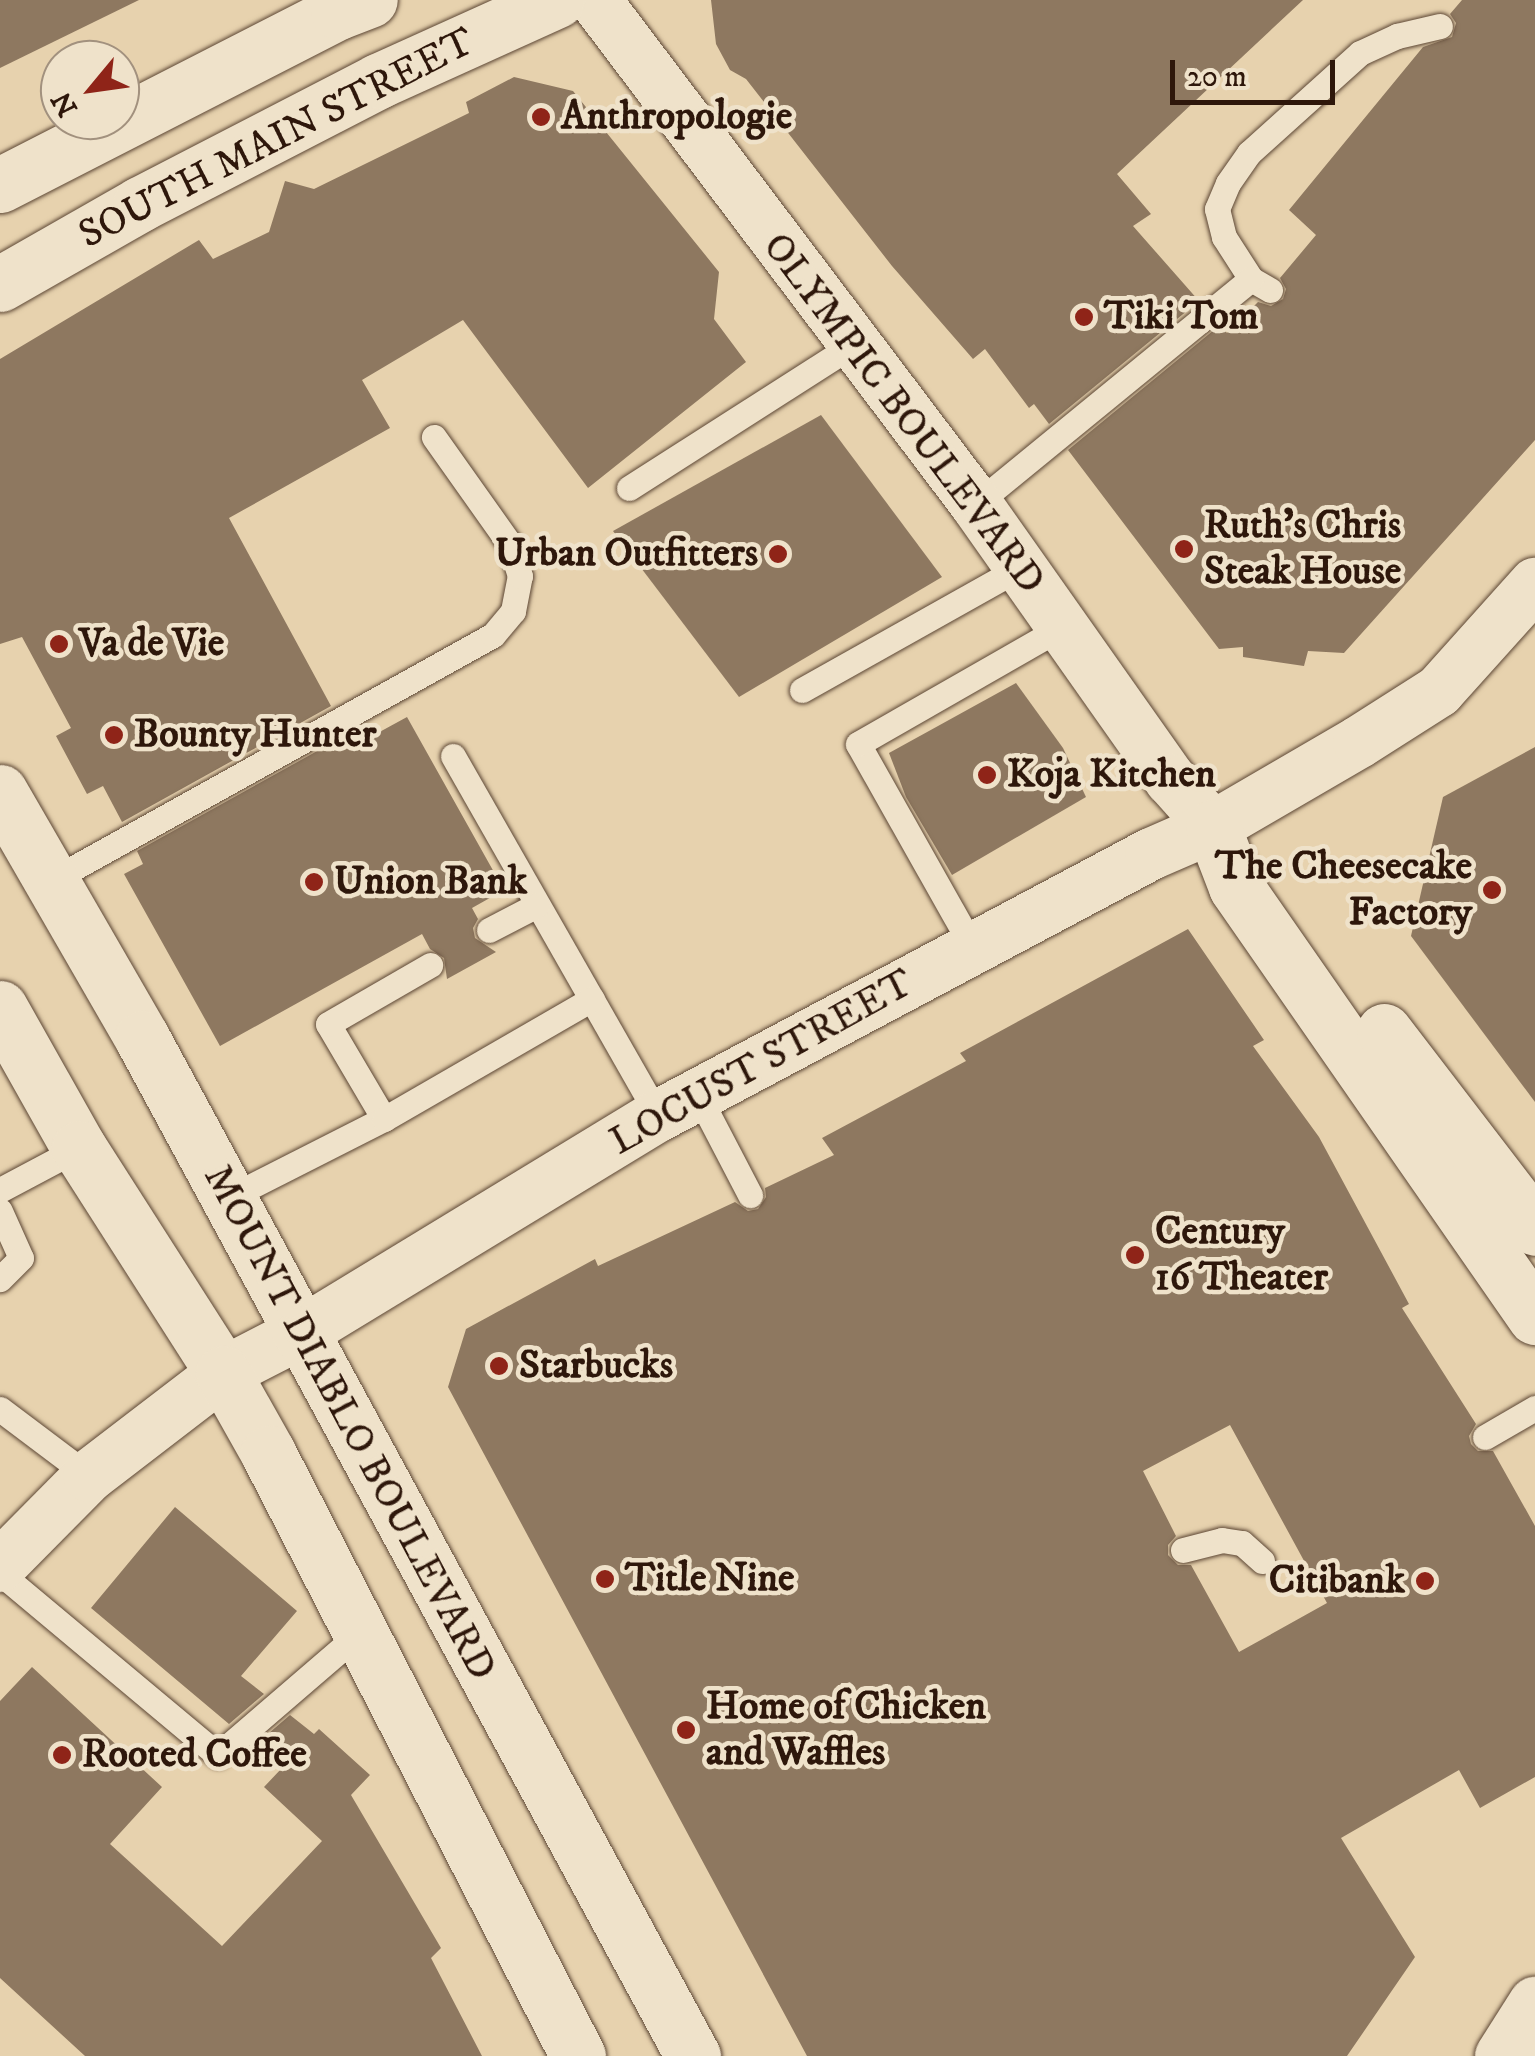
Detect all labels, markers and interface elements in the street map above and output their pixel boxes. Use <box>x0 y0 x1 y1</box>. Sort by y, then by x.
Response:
street label: SOUTH MAIN STREET <box>71 18 483 260</box>
north arrow <box>40 40 140 140</box>
scale bar <box>1175 40 1340 102</box>
text: 20 m <box>1187 59 1247 96</box>
text: N <box>44 85 86 122</box>
place label: Anthropologie <box>561 93 792 141</box>
marker: Anthropologie <box>530 106 552 128</box>
street label: OLYMPIC BOULEVARD <box>752 224 1054 604</box>
place label: Tiki Tom <box>1104 293 1259 341</box>
marker: Tiki Tom <box>1073 306 1095 328</box>
place label: Ruth's Chris Steak House <box>1204 502 1401 596</box>
place label: Urban Outfitters <box>495 530 758 578</box>
marker: Ruth's Chris Steak House <box>1173 538 1195 560</box>
marker: Urban Outfitters <box>767 543 789 565</box>
place label: Va de Vie <box>79 620 224 668</box>
marker: Va de Vie <box>48 633 70 655</box>
place label: Bounty Hunter <box>134 711 376 759</box>
marker: Bounty Hunter <box>103 724 125 746</box>
place label: Koja Kitchen <box>1007 751 1216 799</box>
marker: Koja Kitchen <box>976 764 998 786</box>
place label: The Cheesecake Factory <box>1215 843 1472 937</box>
place label: Union Bank <box>334 858 527 906</box>
marker: Union Bank <box>303 871 325 893</box>
marker: The Cheesecake Factory <box>1481 879 1503 901</box>
street label: LOCUST STREET <box>602 960 922 1166</box>
street label: MOUNT DIABLO BOULEVARD <box>193 1157 505 1689</box>
place label: Century 16 Theater <box>1155 1208 1328 1302</box>
marker: Century 16 Theater <box>1124 1244 1146 1266</box>
place label: Starbucks <box>519 1342 673 1390</box>
marker: Starbucks <box>488 1355 510 1377</box>
place label: Title Nine <box>625 1555 795 1603</box>
place label: Citibank <box>1269 1557 1405 1605</box>
marker: Title Nine <box>594 1568 616 1590</box>
marker: Citibank <box>1414 1570 1436 1592</box>
place label: Home of Chicken and Waffles <box>706 1683 986 1777</box>
marker: Home of Chicken and Waffles <box>675 1719 697 1741</box>
place label: Rooted Coffee <box>82 1731 307 1779</box>
marker: Rooted Coffee <box>51 1744 73 1766</box>

